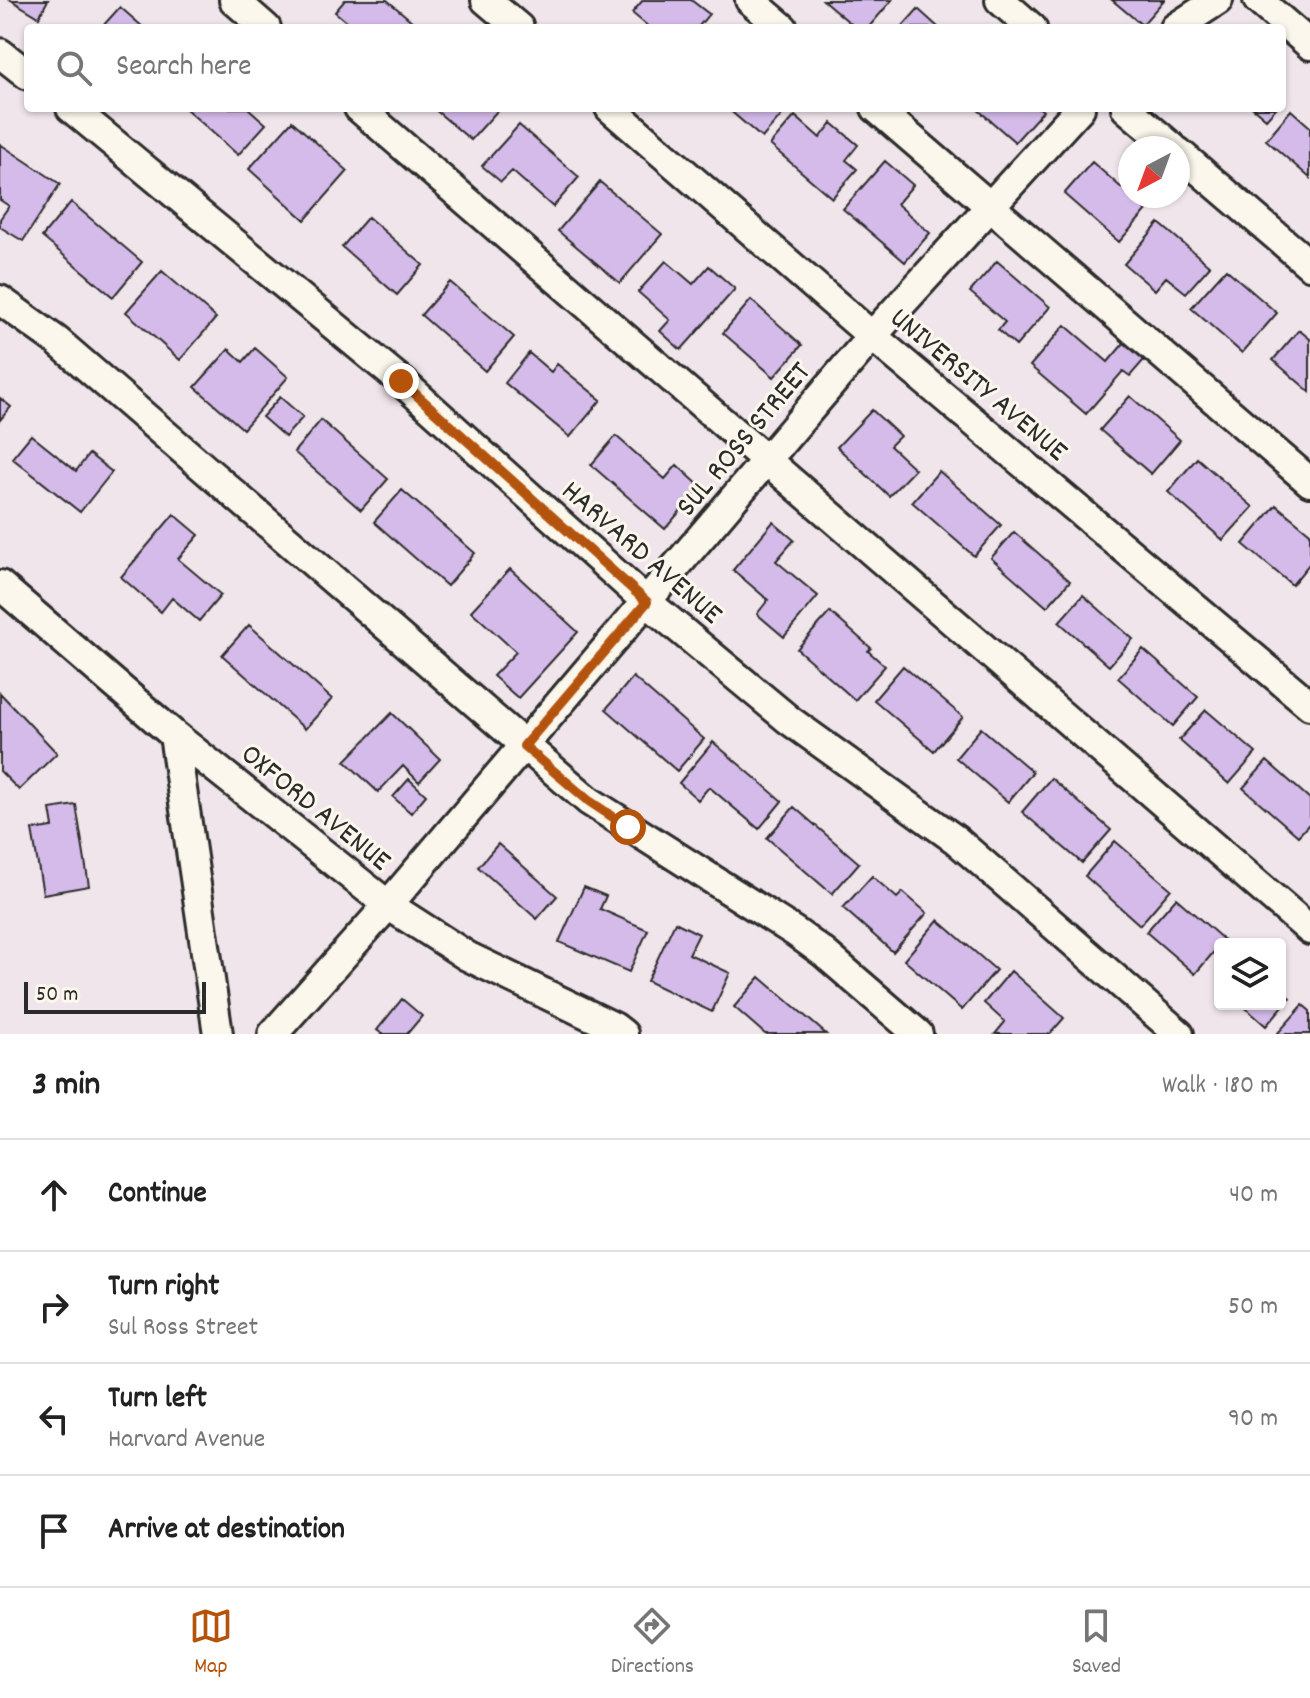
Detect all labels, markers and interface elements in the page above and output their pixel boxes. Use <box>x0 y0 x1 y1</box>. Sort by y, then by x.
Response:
search box <box>24 24 1286 112</box>
icon: search <box>52 46 96 90</box>
text: Search here <box>116 47 252 90</box>
north arrow <box>1118 136 1190 208</box>
street label: UNIVERSITY AVENUE <box>879 299 1076 474</box>
street label: SUL ROSS STREET <box>668 354 823 528</box>
route end <box>383 363 419 399</box>
street label: HARVARD AVENUE <box>550 472 730 637</box>
street label: OXFORD AVENUE <box>230 735 399 884</box>
route start <box>610 809 646 845</box>
map controls <box>1214 938 1286 1010</box>
button: layers <box>1214 938 1286 1010</box>
scale bar <box>24 978 206 1014</box>
text: 50 m <box>36 980 78 1011</box>
text: 3 min <box>32 1062 100 1111</box>
text: Walk · 180 m <box>1162 1068 1278 1105</box>
icon: ahead <box>32 1173 76 1217</box>
text: Continue <box>108 1174 207 1217</box>
text: 40 m <box>1229 1177 1278 1214</box>
text: Turn right <box>108 1267 219 1310</box>
icon: right <box>32 1285 76 1329</box>
text: 50 m <box>1228 1289 1278 1326</box>
text: Sul Ross Street <box>108 1310 258 1347</box>
text: Turn left <box>108 1379 207 1422</box>
icon: left <box>32 1397 76 1441</box>
text: 90 m <box>1228 1401 1278 1438</box>
text: Harvard Avenue <box>108 1422 265 1459</box>
icon: arrive <box>32 1509 76 1553</box>
text: Arrive at destination <box>108 1510 345 1553</box>
tab: Map <box>189 1604 233 1683</box>
tab: Directions <box>611 1604 694 1683</box>
tab: Saved <box>1072 1604 1121 1683</box>

